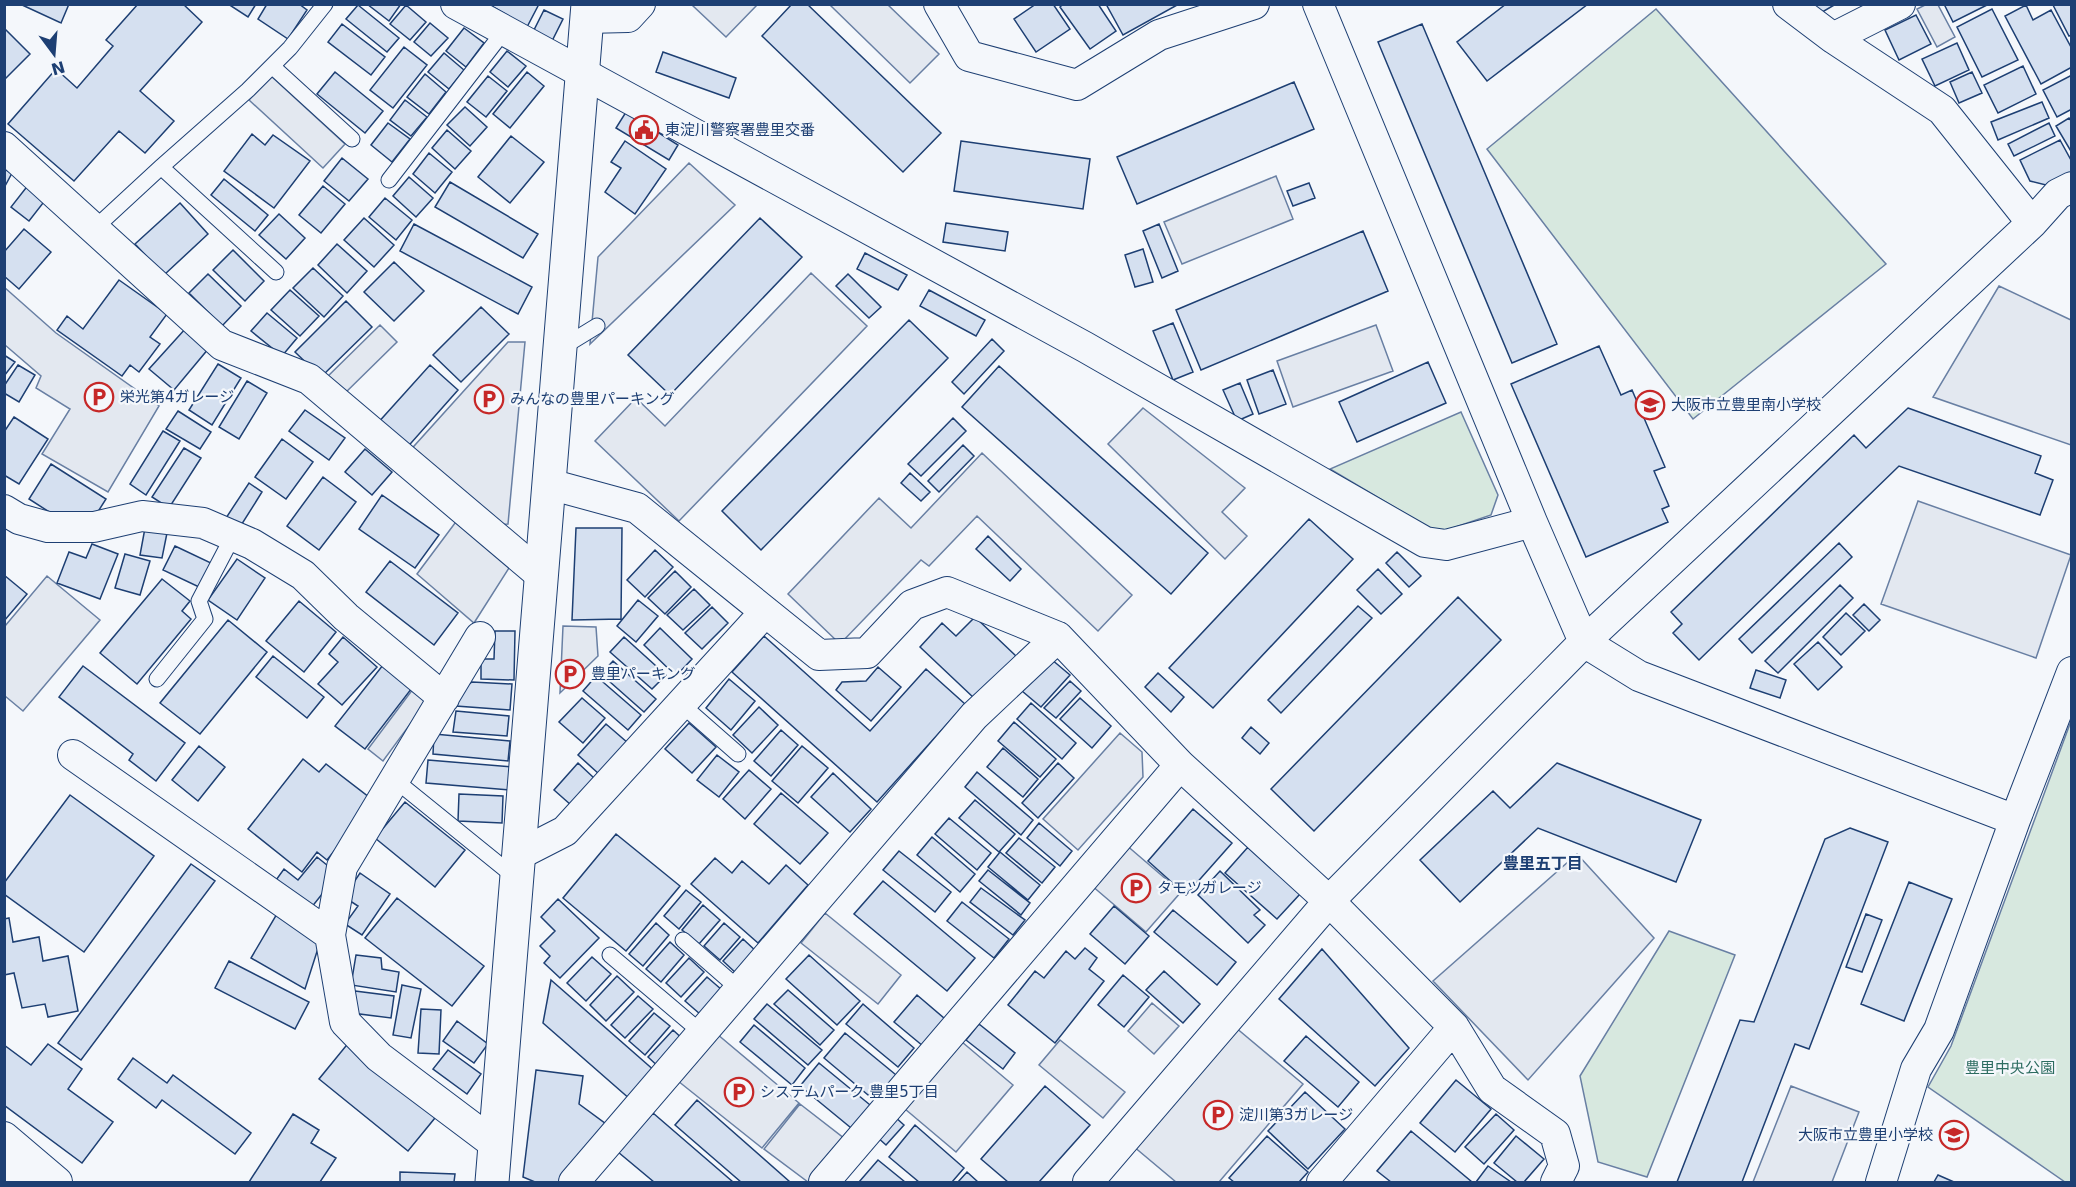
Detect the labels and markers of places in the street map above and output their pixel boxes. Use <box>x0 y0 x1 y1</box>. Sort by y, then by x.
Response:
public building icon: 東淀川警察署豊里交番 <box>628 114 660 146</box>
place label: 東淀川警察署豊里交番 <box>665 121 815 139</box>
parking icon: 栄光第4ガレージ <box>83 381 115 413</box>
parking icon: みんなの豊里パーキング <box>473 383 505 415</box>
place label: 栄光第4ガレージ <box>120 388 234 406</box>
school or university icon: 大阪市立豊里南小学校 <box>1634 389 1666 421</box>
place label: みんなの豊里パーキング <box>510 390 675 408</box>
place label: 大阪市立豊里南小学校 <box>1671 396 1821 414</box>
parking icon: 豊里パーキング <box>554 658 586 690</box>
place label: 豊里パーキング <box>591 665 696 683</box>
parking icon: タモツガレージ <box>1120 872 1152 904</box>
place label: タモツガレージ <box>1157 879 1262 897</box>
parking icon: システムパーク 豊里5丁目 <box>723 1076 755 1108</box>
place label: システムパーク 豊里5丁目 <box>760 1083 939 1101</box>
parking icon: 淀川第3ガレージ <box>1202 1099 1234 1131</box>
place label: 淀川第3ガレージ <box>1239 1106 1353 1124</box>
school or university icon: 大阪市立豊里小学校 <box>1938 1119 1970 1151</box>
place label: 大阪市立豊里小学校 <box>1798 1126 1933 1144</box>

